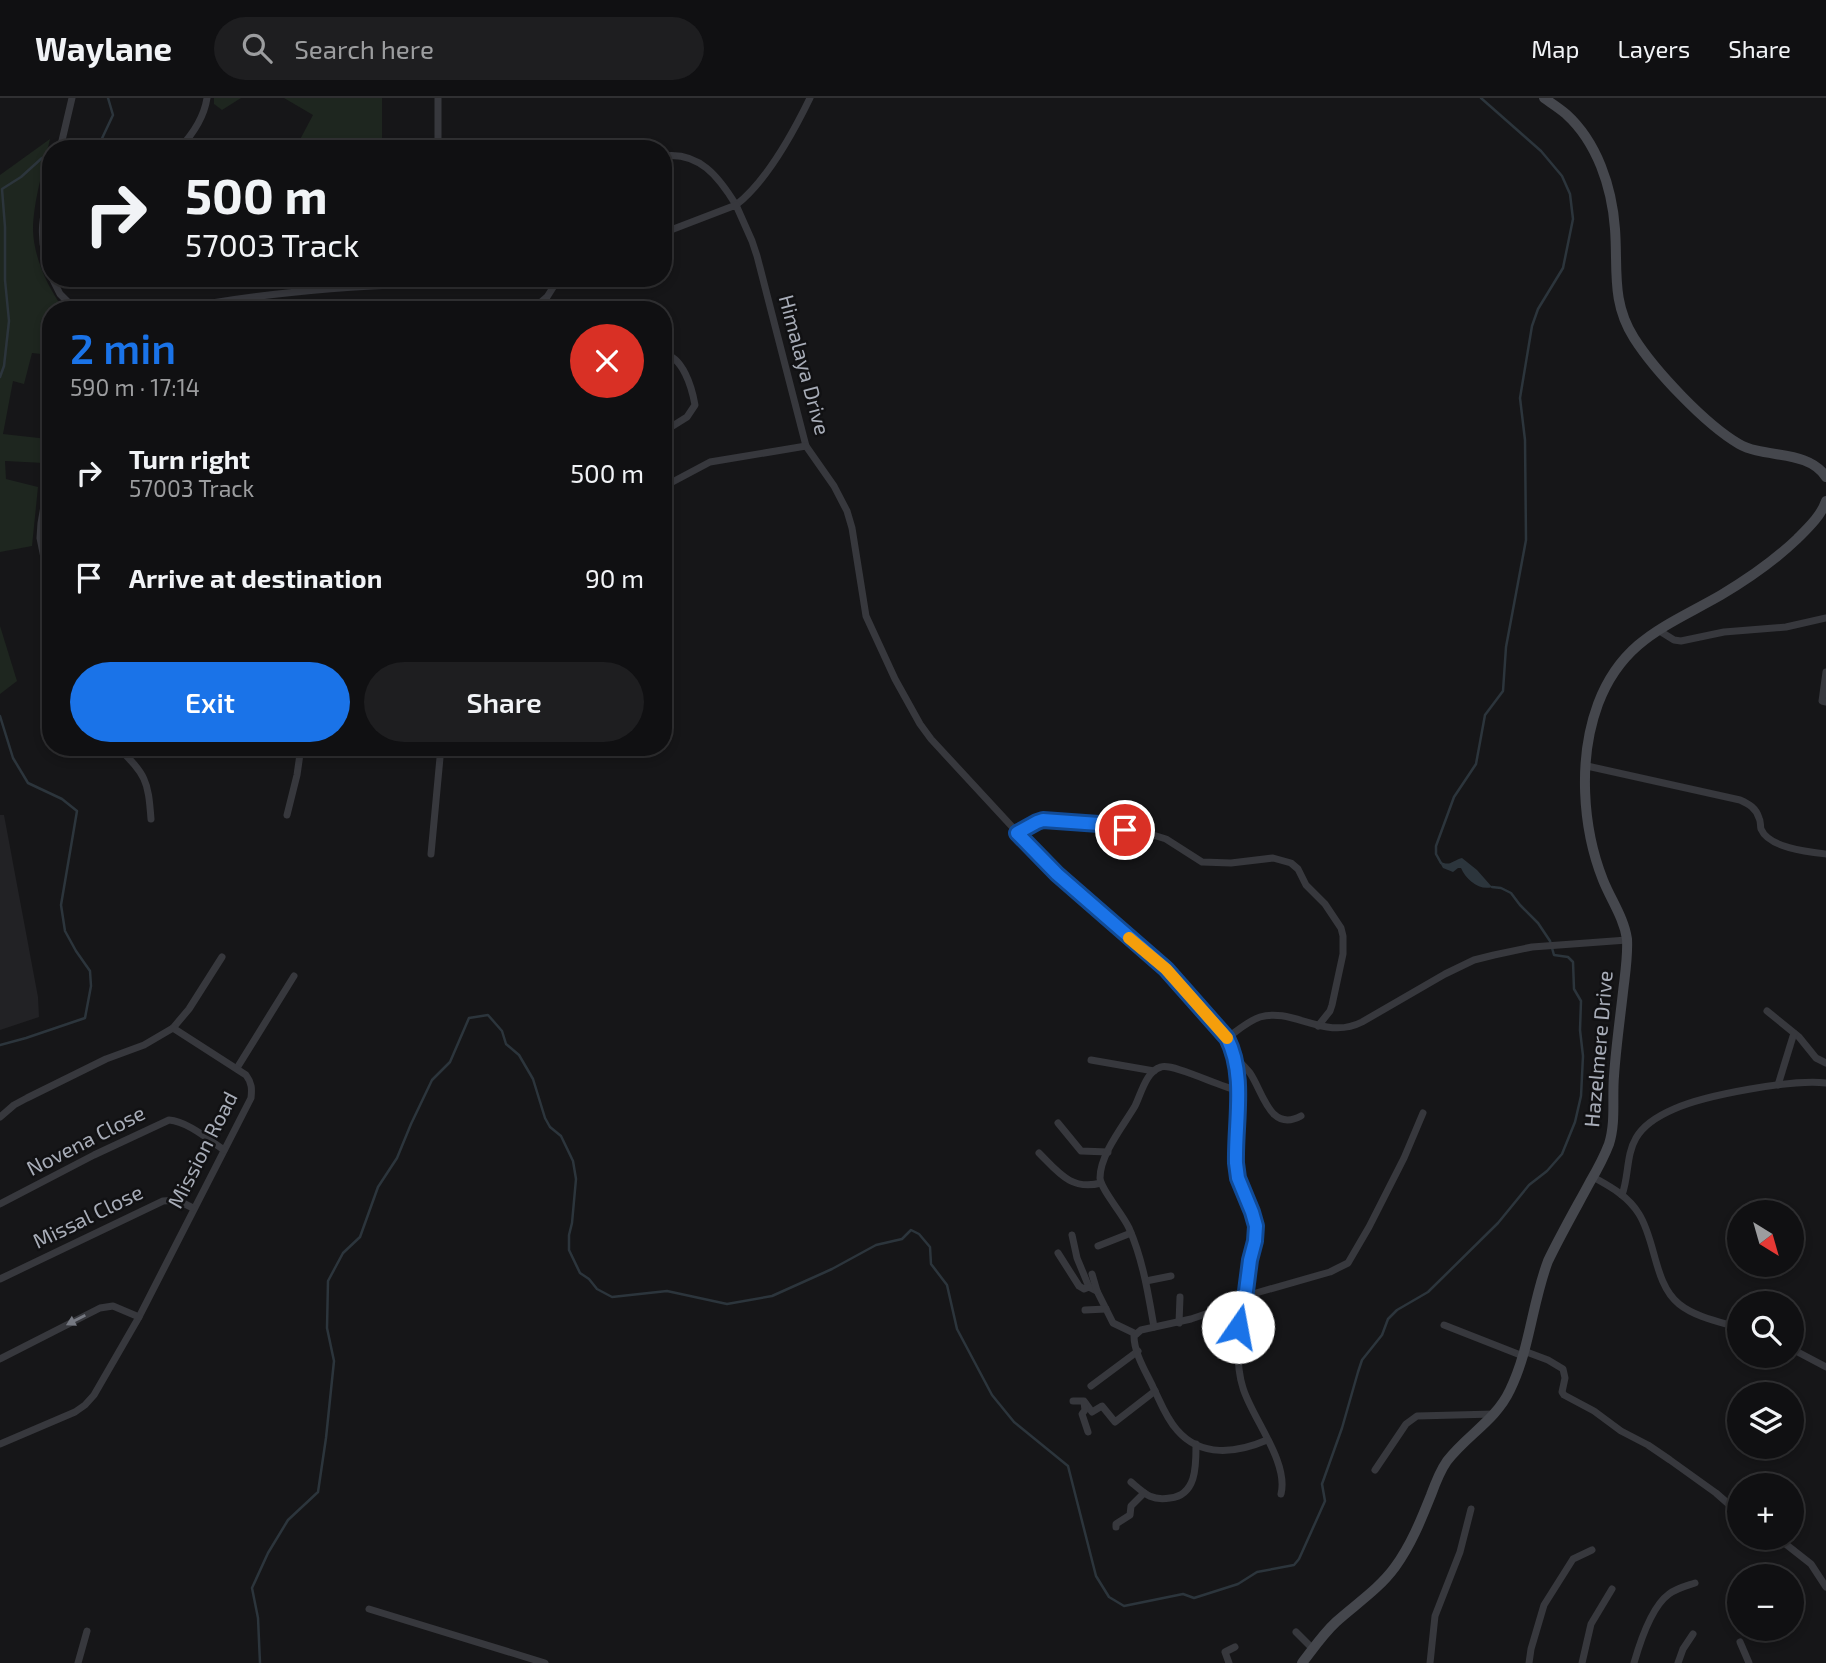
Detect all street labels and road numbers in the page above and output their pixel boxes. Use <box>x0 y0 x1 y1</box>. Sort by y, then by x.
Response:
street label: Himalaya Drive <box>775 292 836 437</box>
street label: Hazelmere Drive <box>1578 969 1617 1128</box>
street label: Mission Road <box>162 1087 242 1212</box>
street label: Novena Close <box>22 1099 149 1180</box>
street label: Missal Close <box>28 1178 146 1253</box>

